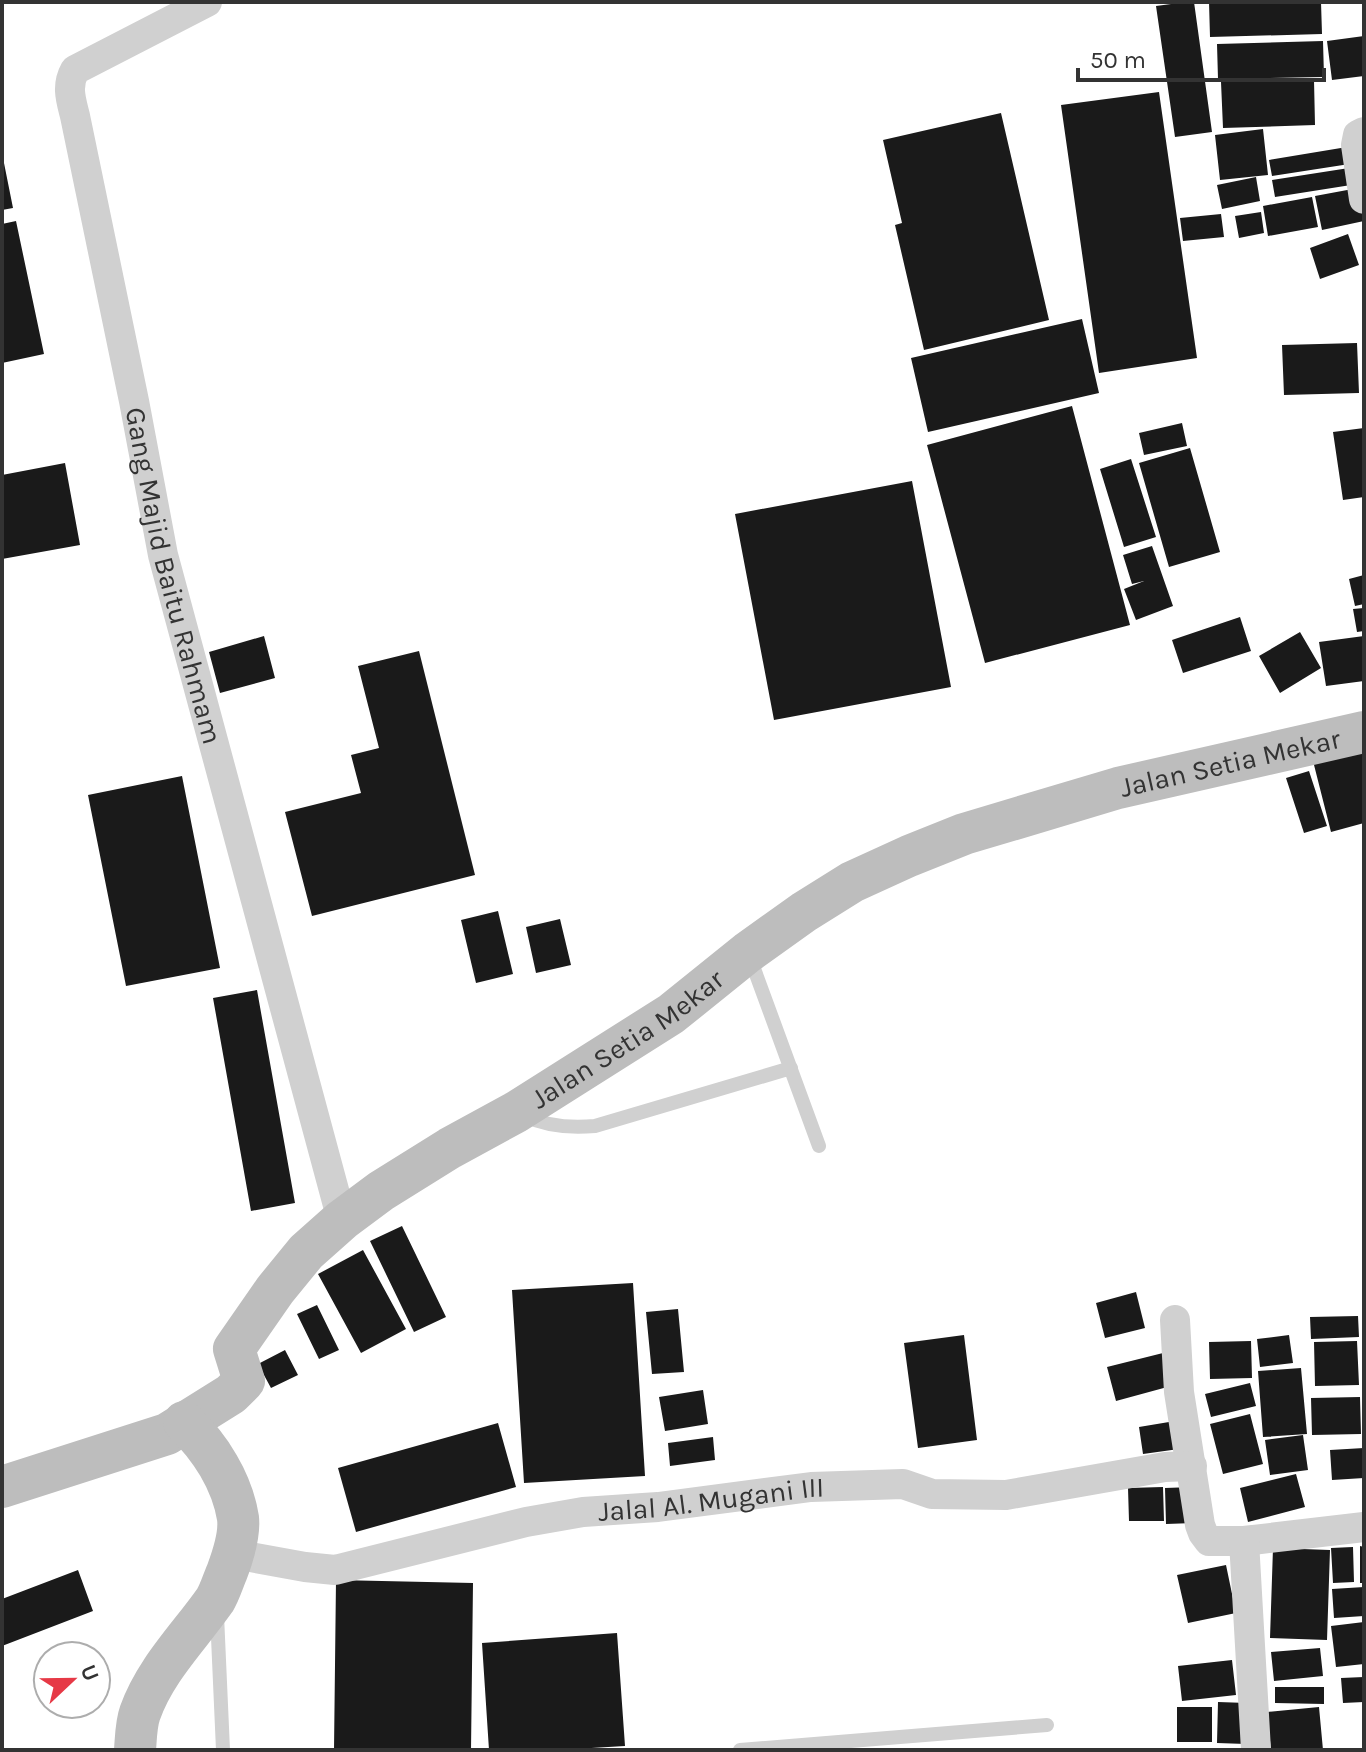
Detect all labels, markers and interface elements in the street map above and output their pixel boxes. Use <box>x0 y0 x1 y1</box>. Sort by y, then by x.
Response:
scale bar <box>1078 32 1324 82</box>
text: 50 m <box>1090 46 1146 74</box>
street label: Gang Majid Baitu Rahmam <box>119 404 229 748</box>
street label: Jalan Setia Mekar <box>1117 722 1345 804</box>
street label: Jalan Setia Mekar <box>525 962 731 1115</box>
street label: Jalal Al. Mugani III <box>597 1471 825 1528</box>
north arrow <box>32 1640 112 1720</box>
text: U <box>75 1661 105 1685</box>

